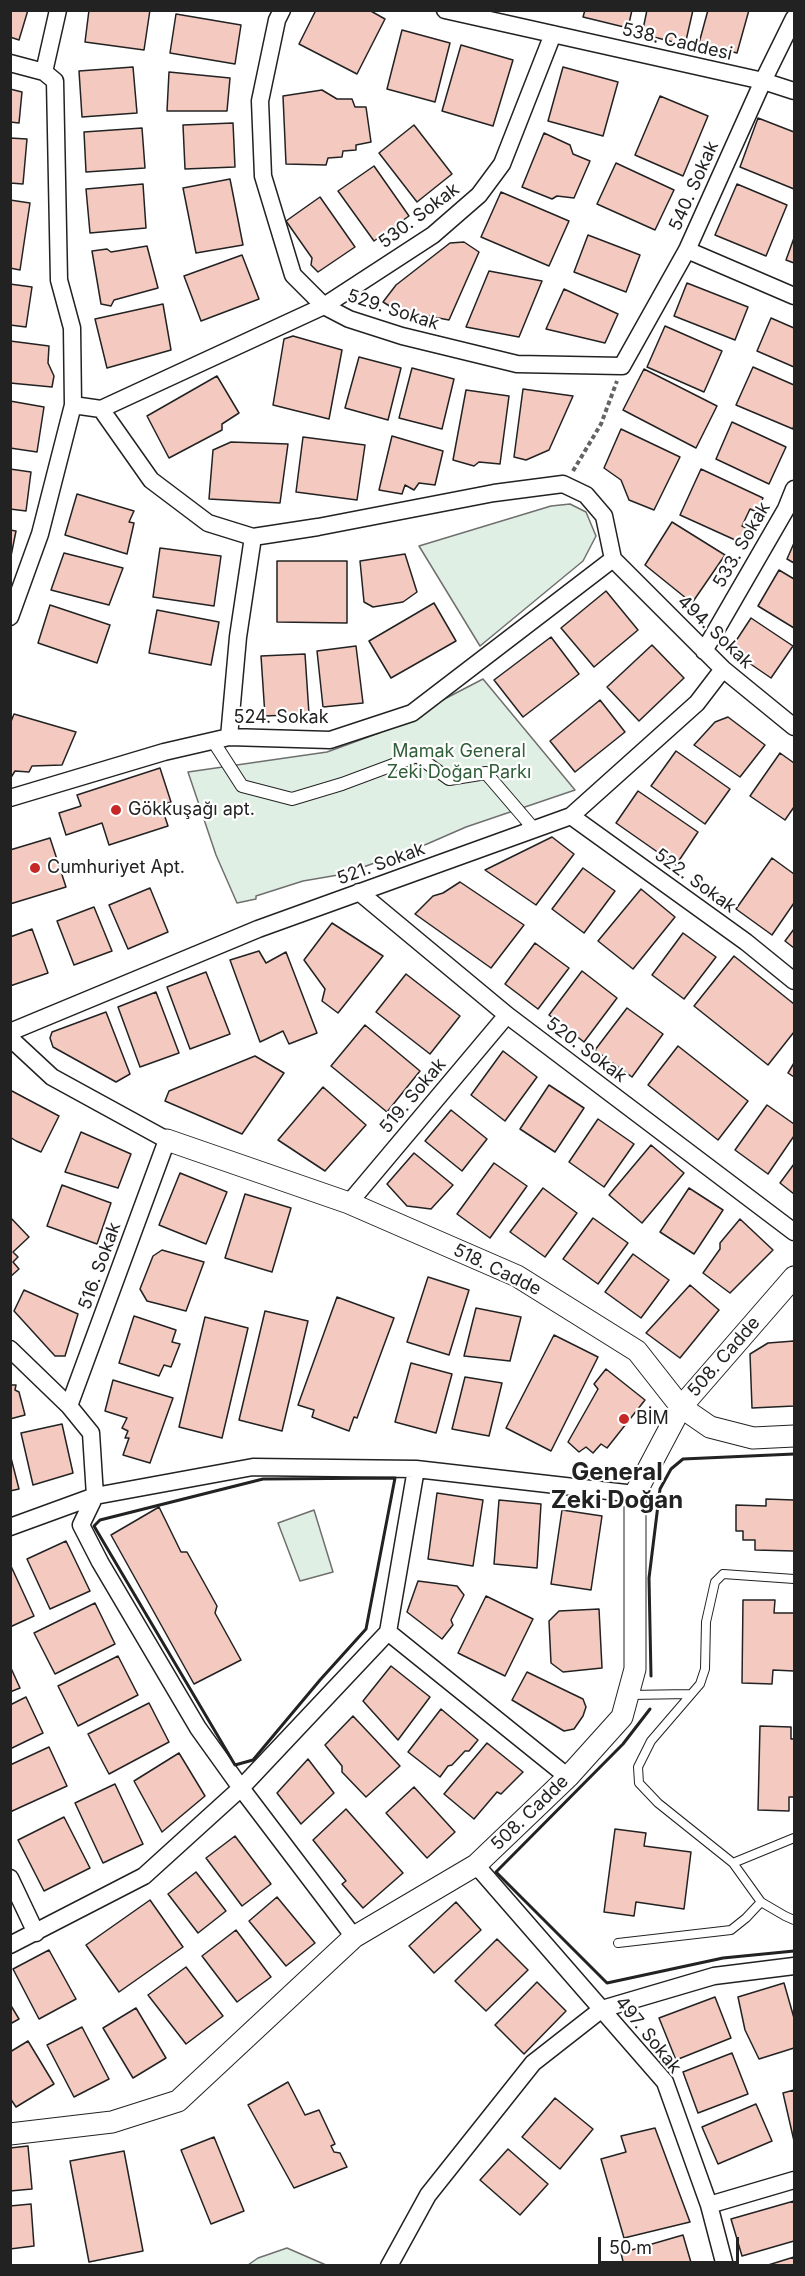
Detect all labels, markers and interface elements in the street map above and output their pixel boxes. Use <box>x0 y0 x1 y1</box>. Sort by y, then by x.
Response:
street label: 538. Caddesi <box>620 19 734 65</box>
street label: 540. Sokak <box>665 138 723 234</box>
street label: 530. Sokak <box>374 179 464 253</box>
street label: 529. Sokak <box>344 285 442 335</box>
street label: 533. Sokak <box>709 498 775 592</box>
street label: 494. Sokak <box>673 591 757 673</box>
street label: 524. Sokak <box>233 707 329 729</box>
park label: Mamak General Zeki Doğan Parkı <box>387 741 531 783</box>
place label: Gökkuşağı apt. <box>128 799 255 821</box>
marker: Gökkuşağı apt. <box>109 803 123 817</box>
street label: 521. Sokak <box>334 838 428 890</box>
street label: 522. Sokak <box>650 844 740 918</box>
place label: Cumhuriyet Apt. <box>47 857 185 879</box>
marker: Cumhuriyet Apt. <box>28 861 42 875</box>
street label: 520. Sokak <box>541 1013 631 1087</box>
street label: 519. Sokak <box>375 1054 451 1138</box>
street label: 516. Sokak <box>74 1219 126 1313</box>
street label: 518. Cadde <box>450 1239 544 1301</box>
street label: 508. Cadde <box>683 1313 765 1401</box>
place label: BİM <box>636 1408 669 1430</box>
marker: BİM <box>617 1412 631 1426</box>
district label: General Zeki Doğan <box>551 1459 683 1515</box>
street label: 508. Cadde <box>487 1771 573 1855</box>
street label: 497. Sokak <box>610 1992 686 2078</box>
scale bar <box>601 2225 742 2263</box>
text: 50 m <box>609 2237 652 2258</box>

